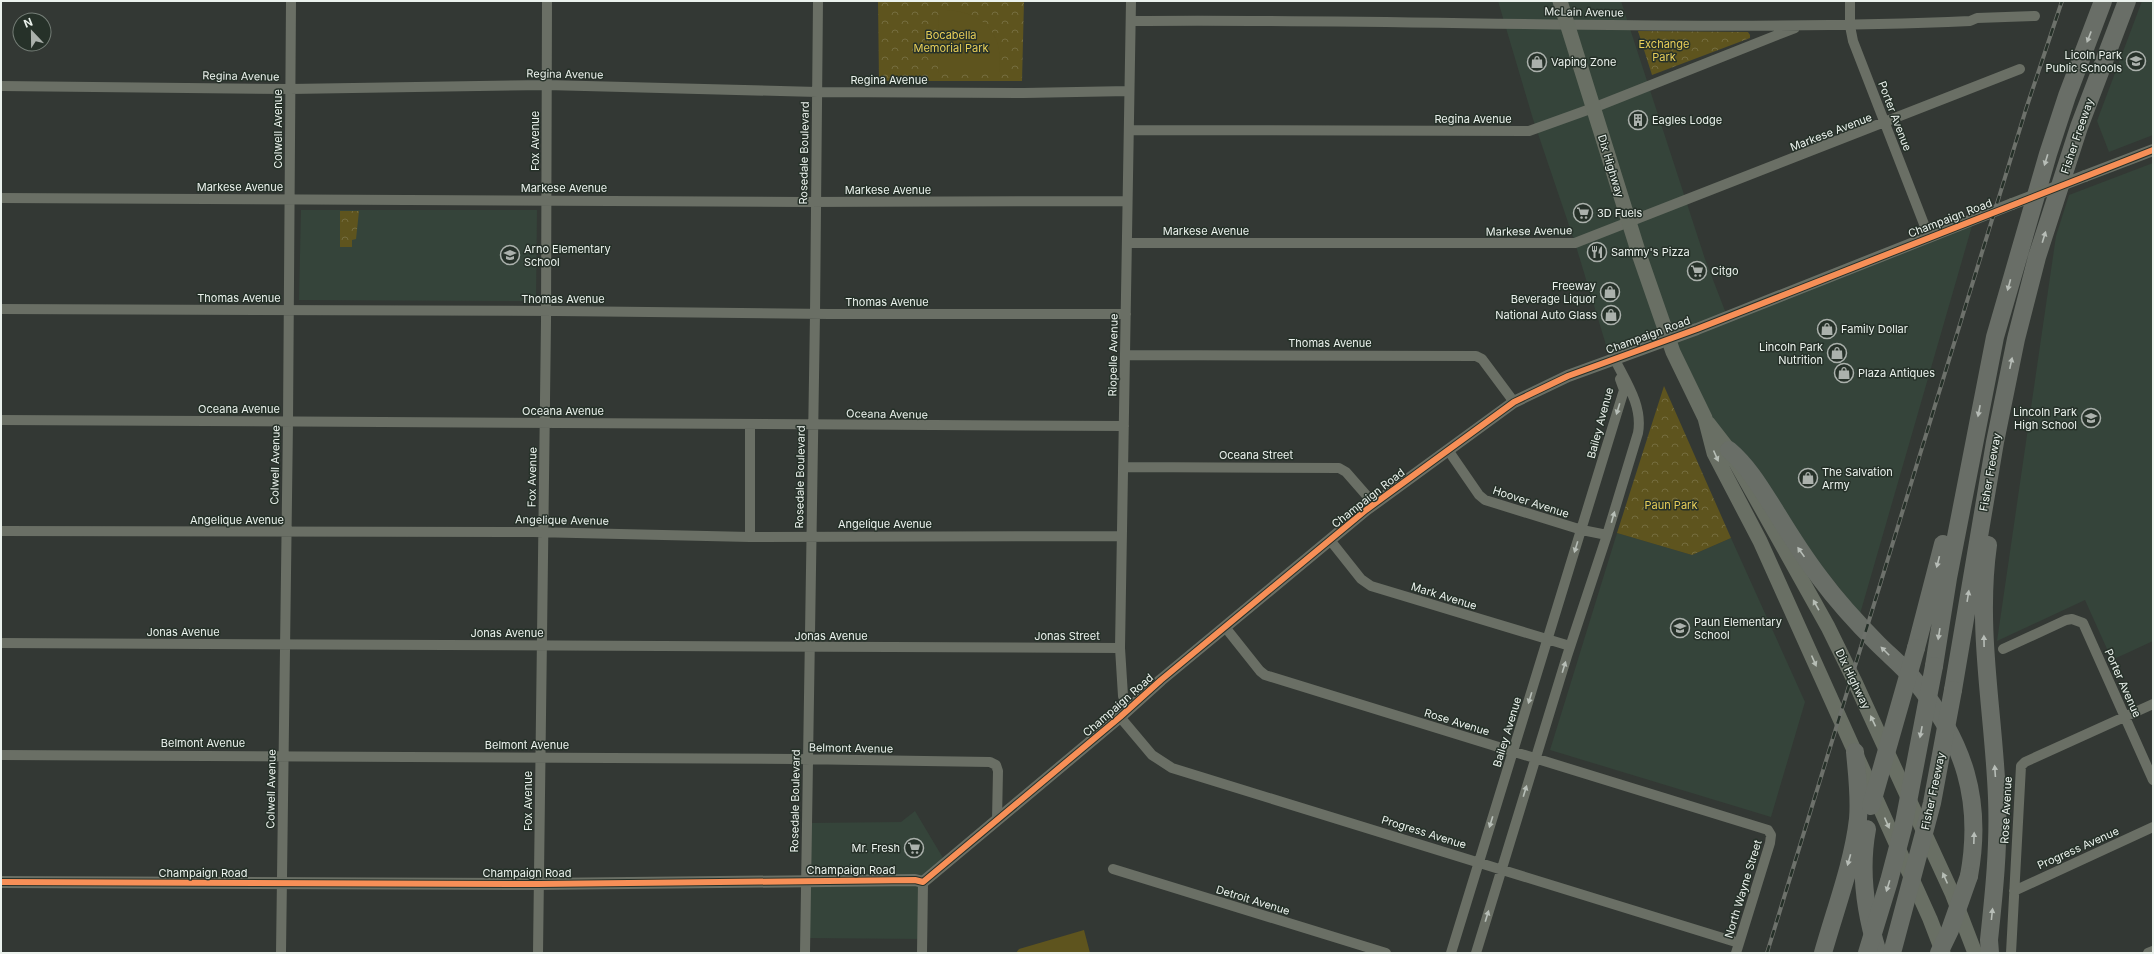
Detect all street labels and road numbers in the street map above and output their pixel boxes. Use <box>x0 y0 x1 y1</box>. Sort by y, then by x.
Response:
street label: McLain Avenue <box>1544 4 1624 20</box>
street label: Regina Avenue <box>526 66 604 82</box>
street label: Regina Avenue <box>202 68 280 84</box>
street label: Regina Avenue <box>850 73 928 87</box>
street label: Porter Avenue <box>1875 79 1915 153</box>
street label: Colwell Avenue <box>271 89 285 169</box>
street label: Fisher Freeway <box>2058 96 2096 176</box>
street label: Rosedale Boulevard <box>796 101 812 205</box>
street label: Markese Avenue <box>1788 110 1874 154</box>
street label: Fox Avenue <box>528 111 542 171</box>
street label: Regina Avenue <box>1434 112 1512 126</box>
street label: Dix Highway <box>1595 133 1627 199</box>
street label: Markese Avenue <box>197 180 283 194</box>
street label: Markese Avenue <box>521 181 607 195</box>
street label: Markese Avenue <box>845 183 931 197</box>
street label: Champaign Road <box>1906 196 1994 240</box>
street label: Markese Avenue <box>1486 223 1572 239</box>
street label: Markese Avenue <box>1163 224 1249 238</box>
street label: Thomas Avenue <box>197 291 281 305</box>
street label: Thomas Avenue <box>521 292 605 306</box>
street label: Thomas Avenue <box>845 295 929 309</box>
street label: Riopelle Avenue <box>1105 313 1121 397</box>
street label: Champaign Road <box>1604 313 1692 357</box>
street label: Thomas Avenue <box>1288 336 1372 350</box>
street label: Bailey Avenue <box>1584 386 1616 460</box>
street label: Oceana Avenue <box>198 402 280 416</box>
street label: Oceana Avenue <box>522 404 604 418</box>
street label: Oceana Avenue <box>846 406 928 422</box>
street label: Colwell Avenue <box>267 425 283 505</box>
street label: Rosedale Boulevard <box>792 425 808 529</box>
street label: Fisher Freeway <box>1976 432 2004 512</box>
street label: Fox Avenue <box>524 447 540 507</box>
street label: Oceana Street <box>1219 448 1294 462</box>
street label: Champaign Road <box>1329 465 1407 531</box>
street label: Hoover Avenue <box>1491 483 1571 521</box>
street label: Angelique Avenue <box>515 512 609 528</box>
street label: Angelique Avenue <box>190 513 284 527</box>
street label: Angelique Avenue <box>838 517 932 531</box>
street label: Mark Avenue <box>1409 579 1479 613</box>
street label: Jonas Avenue <box>146 625 220 639</box>
street label: Jonas Avenue <box>470 626 544 640</box>
street label: Jonas Avenue <box>794 629 868 643</box>
street label: Jonas Street <box>1034 629 1100 643</box>
street label: Dix Highway <box>1832 647 1874 711</box>
street label: Porter Avenue <box>2102 647 2144 719</box>
street label: Champaign Road <box>1080 671 1156 739</box>
street label: Bailey Avenue <box>1490 695 1524 769</box>
street label: Rose Avenue <box>1423 705 1491 739</box>
street label: Belmont Avenue <box>161 736 245 750</box>
street label: Belmont Avenue <box>485 738 569 752</box>
street label: Belmont Avenue <box>809 740 893 756</box>
street label: Colwell Avenue <box>263 749 279 829</box>
street label: Rosedale Boulevard <box>787 749 803 853</box>
street label: Fisher Freeway <box>1918 751 1948 831</box>
street label: Fox Avenue <box>521 771 535 831</box>
street label: Rose Avenue <box>1997 776 2015 844</box>
street label: Progress Avenue <box>1380 812 1468 852</box>
street label: Progress Avenue <box>2035 824 2121 872</box>
street label: North Wayne Street <box>1721 838 1765 940</box>
street label: Champaign Road <box>807 863 895 877</box>
street label: Champaign Road <box>159 866 247 880</box>
street label: Champaign Road <box>483 866 571 880</box>
street label: Detroit Avenue <box>1214 882 1292 918</box>

